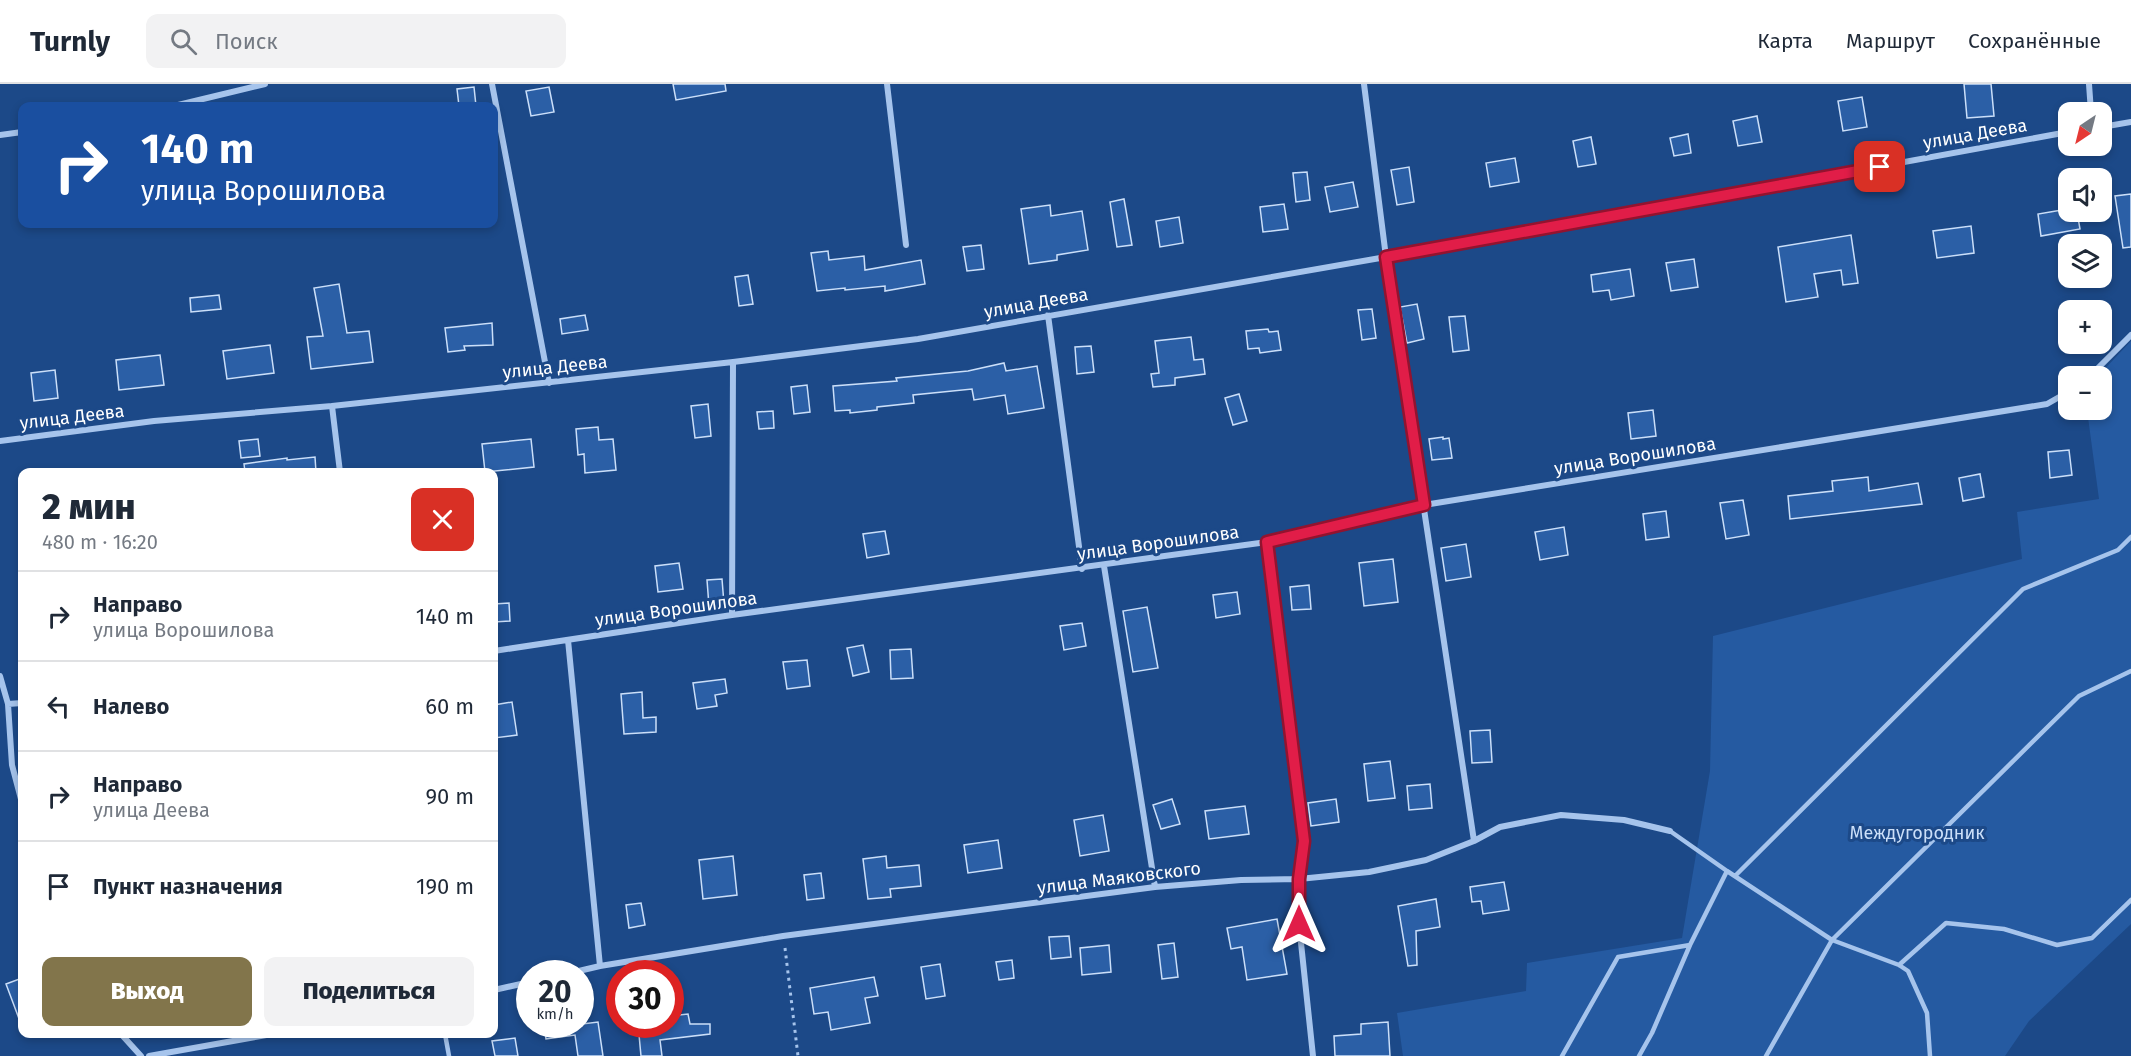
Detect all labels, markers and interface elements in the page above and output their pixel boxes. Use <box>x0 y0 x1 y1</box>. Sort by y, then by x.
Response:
search box <box>146 14 566 68</box>
text: Turnly <box>30 25 110 58</box>
icon: search <box>167 25 200 58</box>
text: Поиск <box>215 28 278 55</box>
text: Карта <box>1757 28 1813 54</box>
text: Маршрут <box>1846 28 1935 54</box>
text: Сохранённые <box>1968 28 2101 54</box>
north arrow <box>2058 102 2112 156</box>
map controls <box>2058 102 2112 420</box>
street label: улица Деева <box>1921 114 2029 154</box>
text: 140 m <box>141 124 254 174</box>
icon: right <box>42 126 120 204</box>
pin <box>1854 141 1905 192</box>
icon: arrive <box>1863 150 1896 183</box>
button: sound <box>2058 168 2112 222</box>
text: улица Ворошилова <box>141 175 386 207</box>
button: layers <box>2058 234 2112 288</box>
street label: улица Деева <box>982 283 1090 323</box>
button: + <box>2058 300 2112 354</box>
street label: улица Деева <box>501 351 609 383</box>
button: − <box>2058 366 2112 420</box>
street label: улица Деева <box>18 400 126 434</box>
street label: улица Ворошилова <box>1553 432 1717 480</box>
text: 2 мин <box>42 485 135 529</box>
button: close <box>411 488 474 551</box>
street label: улица Ворошилова <box>1076 521 1240 565</box>
text: 480 m · 16:20 <box>42 530 158 554</box>
street label: улица Ворошилова <box>594 587 758 631</box>
text: Направо <box>93 591 182 618</box>
icon: right <box>42 600 75 633</box>
text: 140 m <box>416 603 474 630</box>
text: улица Ворошилова <box>93 618 275 642</box>
icon: left <box>42 690 75 723</box>
text: Налево <box>93 693 169 720</box>
text: 60 m <box>425 693 474 720</box>
text: Направо <box>93 771 182 798</box>
icon: right <box>42 780 75 813</box>
text: 90 m <box>425 783 474 810</box>
text: улица Деева <box>93 798 210 822</box>
park label: Междугородник <box>1849 822 1985 844</box>
street label: улица Маяковского <box>1036 857 1202 899</box>
icon: arrive <box>42 870 75 903</box>
text: Пункт назначения <box>93 873 283 900</box>
text: 190 m <box>416 873 474 900</box>
position arrow <box>1267 892 1331 956</box>
button: Выход <box>42 957 252 1026</box>
button: Поделиться <box>264 957 474 1026</box>
speed limit sign: 30 <box>606 960 684 1038</box>
text: 20 <box>538 974 572 1010</box>
text: km/h <box>536 1005 574 1023</box>

